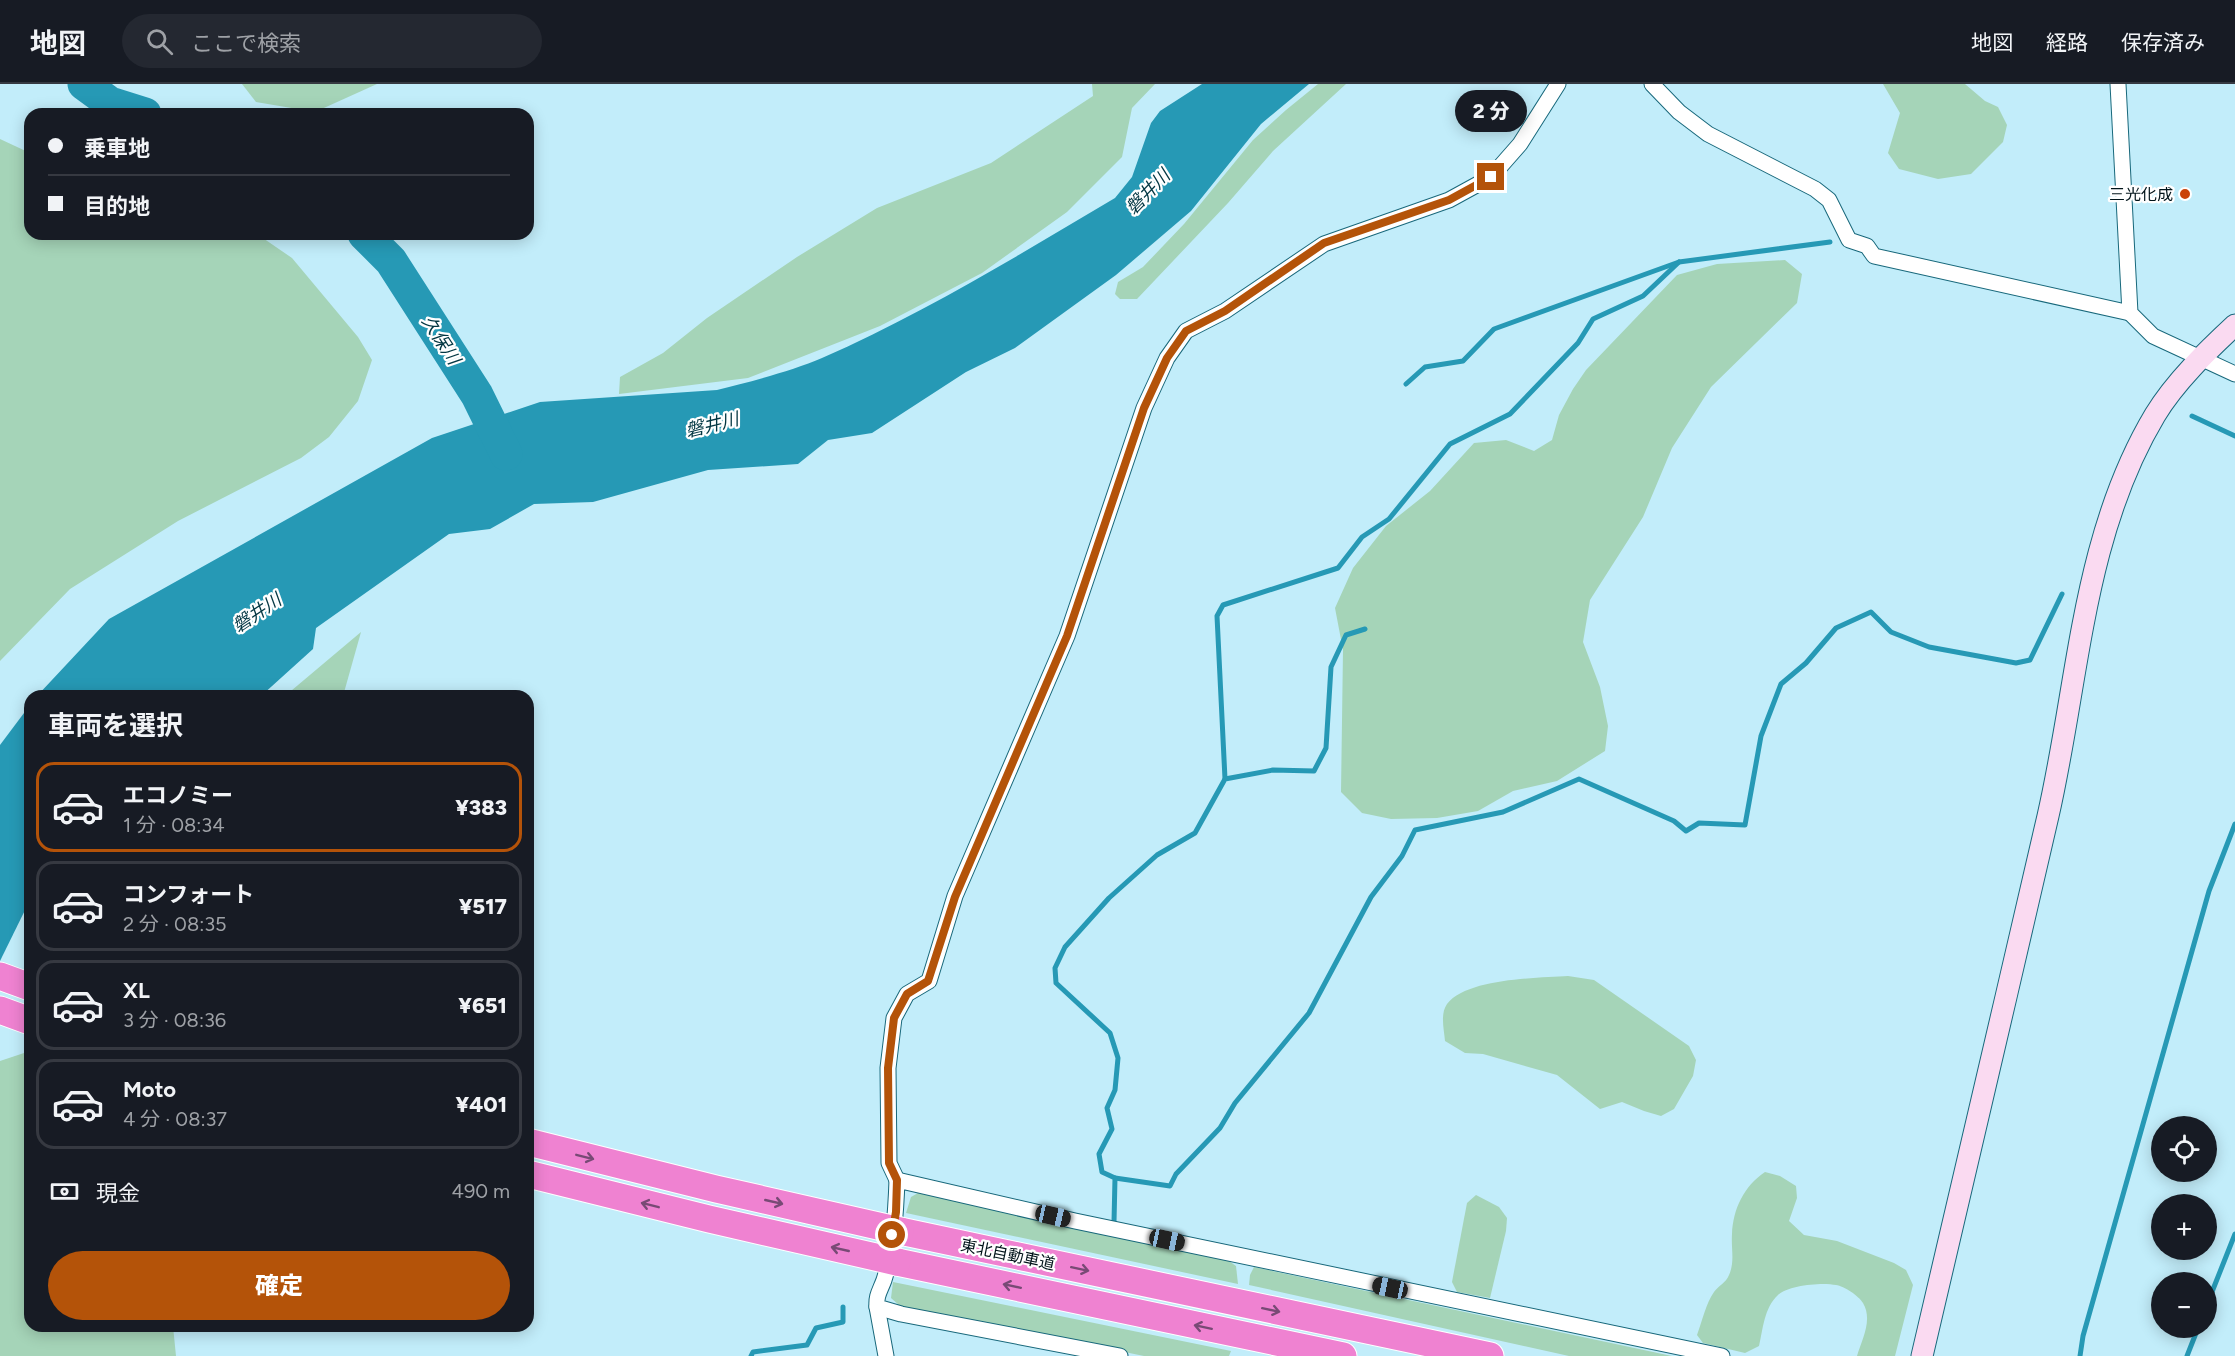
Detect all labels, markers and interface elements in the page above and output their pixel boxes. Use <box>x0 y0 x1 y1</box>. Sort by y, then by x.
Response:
search box <box>122 14 542 68</box>
icon: search <box>143 25 176 58</box>
text: 地図 <box>30 26 86 60</box>
text: ここで検索 <box>191 30 301 57</box>
text: 地図 <box>1971 30 2013 55</box>
text: 経路 <box>2046 30 2088 55</box>
text: 保存済み <box>2121 30 2205 55</box>
callout: 2 分 <box>1455 90 1527 132</box>
text: 2 分 <box>1473 99 1509 123</box>
text: 乗車地 <box>84 135 150 162</box>
water label: 磐井川 <box>1121 163 1176 219</box>
route end <box>1477 163 1504 190</box>
place label: 三光化成 <box>2109 185 2173 204</box>
marker: 三光化成 <box>2178 187 2192 201</box>
text: 目的地 <box>84 193 150 220</box>
water label: 久保川 <box>417 311 466 370</box>
water label: 磐井川 <box>683 407 743 442</box>
water label: 磐井川 <box>228 588 287 637</box>
text: 車両を選択 <box>48 709 183 742</box>
icon: car <box>51 780 105 834</box>
text: エコノミー <box>123 782 233 809</box>
text: ¥383 <box>455 794 507 821</box>
text: 1 分 · 08:34 <box>123 813 225 837</box>
icon: car <box>51 879 105 933</box>
text: コンフォート <box>123 881 254 908</box>
text: ¥517 <box>459 893 507 920</box>
text: 2 分 · 08:35 <box>123 912 227 936</box>
text: XL <box>123 977 150 1004</box>
icon: car <box>51 978 105 1032</box>
text: ¥651 <box>458 992 507 1019</box>
text: 3 分 · 08:36 <box>123 1008 226 1032</box>
text: Moto <box>123 1076 176 1103</box>
icon: car <box>51 1077 105 1131</box>
text: ¥401 <box>456 1091 507 1118</box>
text: 4 分 · 08:37 <box>123 1107 227 1131</box>
map controls <box>2151 1116 2217 1338</box>
button: locate <box>2151 1116 2217 1182</box>
one-way arrow <box>575 1151 594 1163</box>
icon: cash <box>48 1175 81 1208</box>
text: 490 m <box>451 1179 510 1203</box>
text: 現金 <box>96 1180 140 1207</box>
button: + <box>2151 1194 2217 1260</box>
one-way arrow <box>764 1197 783 1209</box>
one-way arrow <box>641 1198 660 1210</box>
car <box>1033 1203 1073 1229</box>
route start <box>878 1221 905 1248</box>
car <box>1148 1227 1186 1253</box>
street label: 東北自動車道 <box>959 1235 1057 1274</box>
one-way arrow <box>831 1243 850 1254</box>
button: 確定 <box>48 1251 510 1320</box>
one-way arrow <box>1070 1264 1089 1275</box>
button: − <box>2151 1272 2217 1338</box>
car <box>1371 1275 1409 1301</box>
one-way arrow <box>1003 1280 1022 1292</box>
one-way arrow <box>1261 1304 1280 1316</box>
one-way arrow <box>1194 1320 1213 1332</box>

